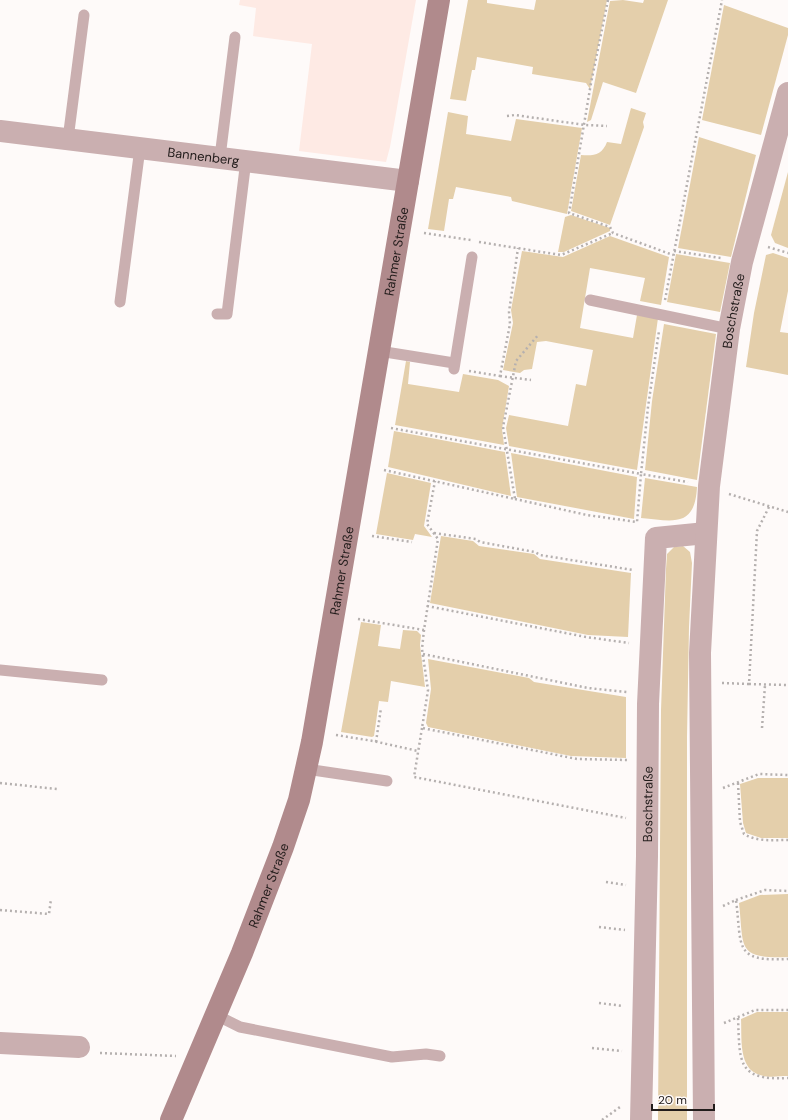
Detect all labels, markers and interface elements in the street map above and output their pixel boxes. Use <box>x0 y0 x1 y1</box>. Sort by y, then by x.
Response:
street label: Bannenberg <box>167 144 240 169</box>
street label: Rahmer Straße <box>381 206 412 297</box>
street label: Boschstraße <box>719 272 749 350</box>
street label: Rahmer Straße <box>326 525 358 616</box>
street label: Boschstraße <box>639 766 657 842</box>
street label: Rahmer Straße <box>245 841 293 930</box>
scale bar <box>652 1086 714 1112</box>
text: 20 m <box>658 1092 687 1108</box>

